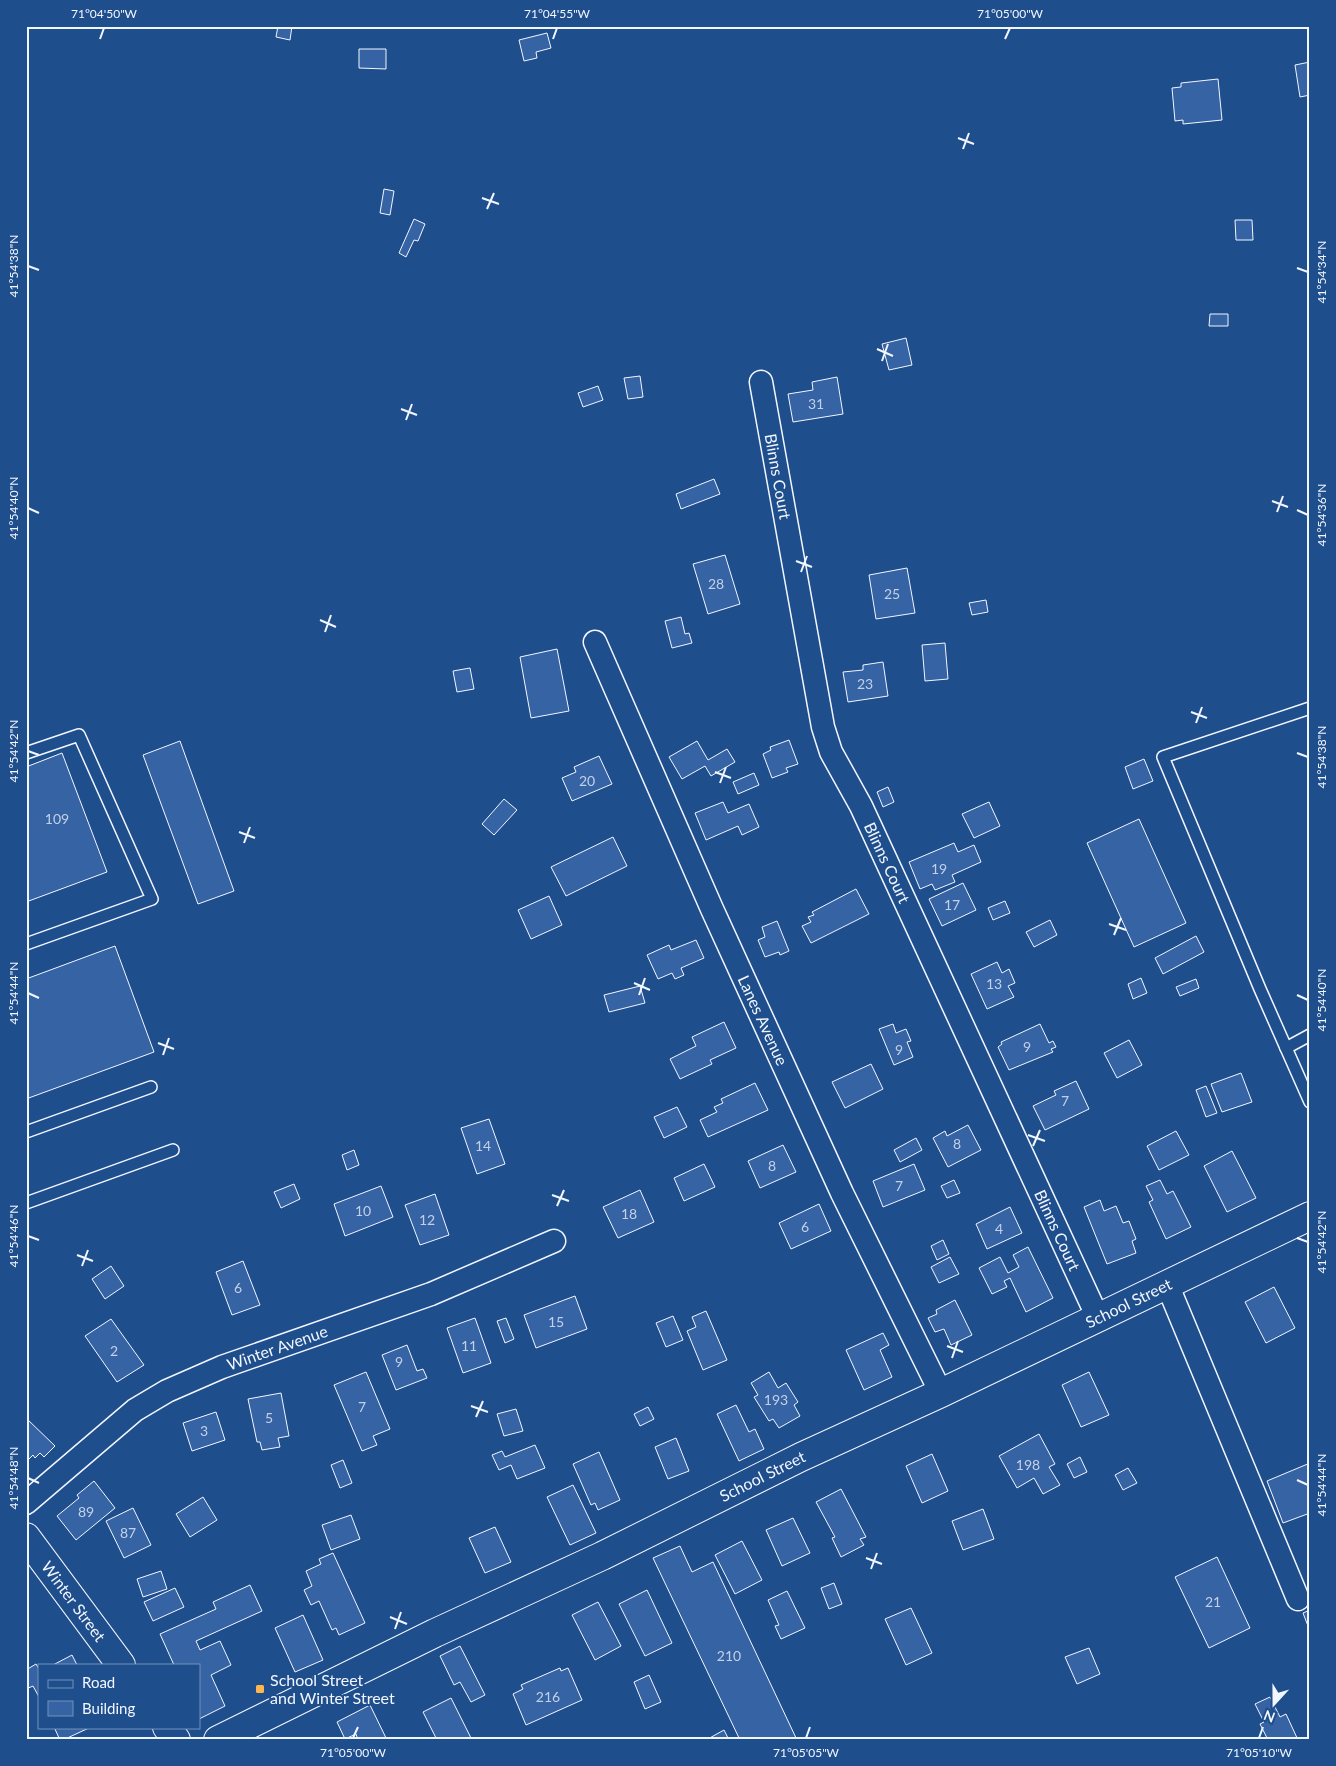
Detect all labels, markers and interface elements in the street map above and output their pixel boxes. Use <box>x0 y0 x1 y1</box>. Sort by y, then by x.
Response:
text: 71°04'50"W <box>71 6 138 21</box>
text: 71°04'55"W <box>524 6 591 21</box>
text: 71°05'00"W <box>977 6 1044 21</box>
text: 41°54'38"N <box>6 235 21 297</box>
text: 41°54'34"N <box>1314 241 1329 303</box>
house number: 31 <box>808 395 824 412</box>
street label: Blinns Court <box>761 432 796 521</box>
text: 41°54'40"N <box>6 477 21 539</box>
text: 41°54'36"N <box>1314 484 1329 546</box>
house number: 28 <box>708 575 724 592</box>
house number: 25 <box>884 585 900 602</box>
house number: 23 <box>857 675 873 692</box>
text: 41°54'42"N <box>6 720 21 782</box>
text: 41°54'38"N <box>1314 726 1329 788</box>
house number: 20 <box>579 772 595 789</box>
house number: 109 <box>45 810 69 827</box>
street label: Blinns Court <box>861 819 915 906</box>
house number: 19 <box>931 860 947 877</box>
house number: 17 <box>944 896 960 913</box>
text: 41°54'44"N <box>6 962 21 1024</box>
text: 41°54'40"N <box>1314 969 1329 1031</box>
street label: Lanes Avenue <box>735 972 792 1068</box>
house number: 13 <box>986 975 1002 992</box>
house number: 9 <box>1023 1038 1031 1055</box>
house number: 9 <box>895 1041 903 1058</box>
house number: 7 <box>1061 1092 1069 1109</box>
house number: 8 <box>953 1135 961 1152</box>
house number: 14 <box>475 1137 491 1154</box>
house number: 8 <box>768 1157 776 1174</box>
house number: 7 <box>895 1177 903 1194</box>
street label: Blinns Court <box>1031 1187 1085 1274</box>
house number: 10 <box>355 1202 371 1219</box>
text: 41°54'46"N <box>6 1205 21 1267</box>
house number: 18 <box>621 1205 637 1222</box>
house number: 12 <box>419 1211 435 1228</box>
text: 41°54'42"N <box>1314 1211 1329 1273</box>
house number: 6 <box>801 1218 809 1235</box>
house number: 4 <box>995 1220 1003 1237</box>
street label: School Street <box>1082 1274 1175 1331</box>
house number: 6 <box>234 1279 242 1296</box>
house number: 15 <box>548 1313 564 1330</box>
street label: Winter Avenue <box>224 1321 330 1374</box>
house number: 11 <box>461 1337 477 1354</box>
house number: 2 <box>110 1342 118 1359</box>
house number: 9 <box>395 1353 403 1370</box>
house number: 193 <box>764 1391 788 1408</box>
house number: 7 <box>358 1398 366 1415</box>
house number: 5 <box>265 1409 273 1426</box>
house number: 3 <box>200 1422 208 1439</box>
street label: School Street <box>716 1446 808 1505</box>
text: 41°54'48"N <box>6 1447 21 1509</box>
text: 41°54'44"N <box>1314 1454 1329 1516</box>
house number: 198 <box>1016 1456 1040 1473</box>
house number: 89 <box>78 1503 94 1520</box>
house number: 87 <box>120 1524 136 1541</box>
street label: Winter Street <box>38 1557 110 1645</box>
house number: 21 <box>1205 1593 1221 1610</box>
house number: 210 <box>717 1647 741 1664</box>
legend <box>38 1664 200 1728</box>
place label: School Street and Winter Street <box>270 1670 395 1707</box>
text: Road <box>82 1673 115 1691</box>
north arrow <box>1248 1678 1298 1728</box>
marker: School Street and Winter Street <box>254 1683 266 1695</box>
house number: 216 <box>536 1688 560 1705</box>
text: Building <box>82 1699 135 1717</box>
text: N <box>1261 1707 1277 1726</box>
text: 71°05'00"W <box>320 1745 387 1760</box>
text: 71°05'05"W <box>773 1745 840 1760</box>
text: 71°05'10"W <box>1226 1745 1293 1760</box>

